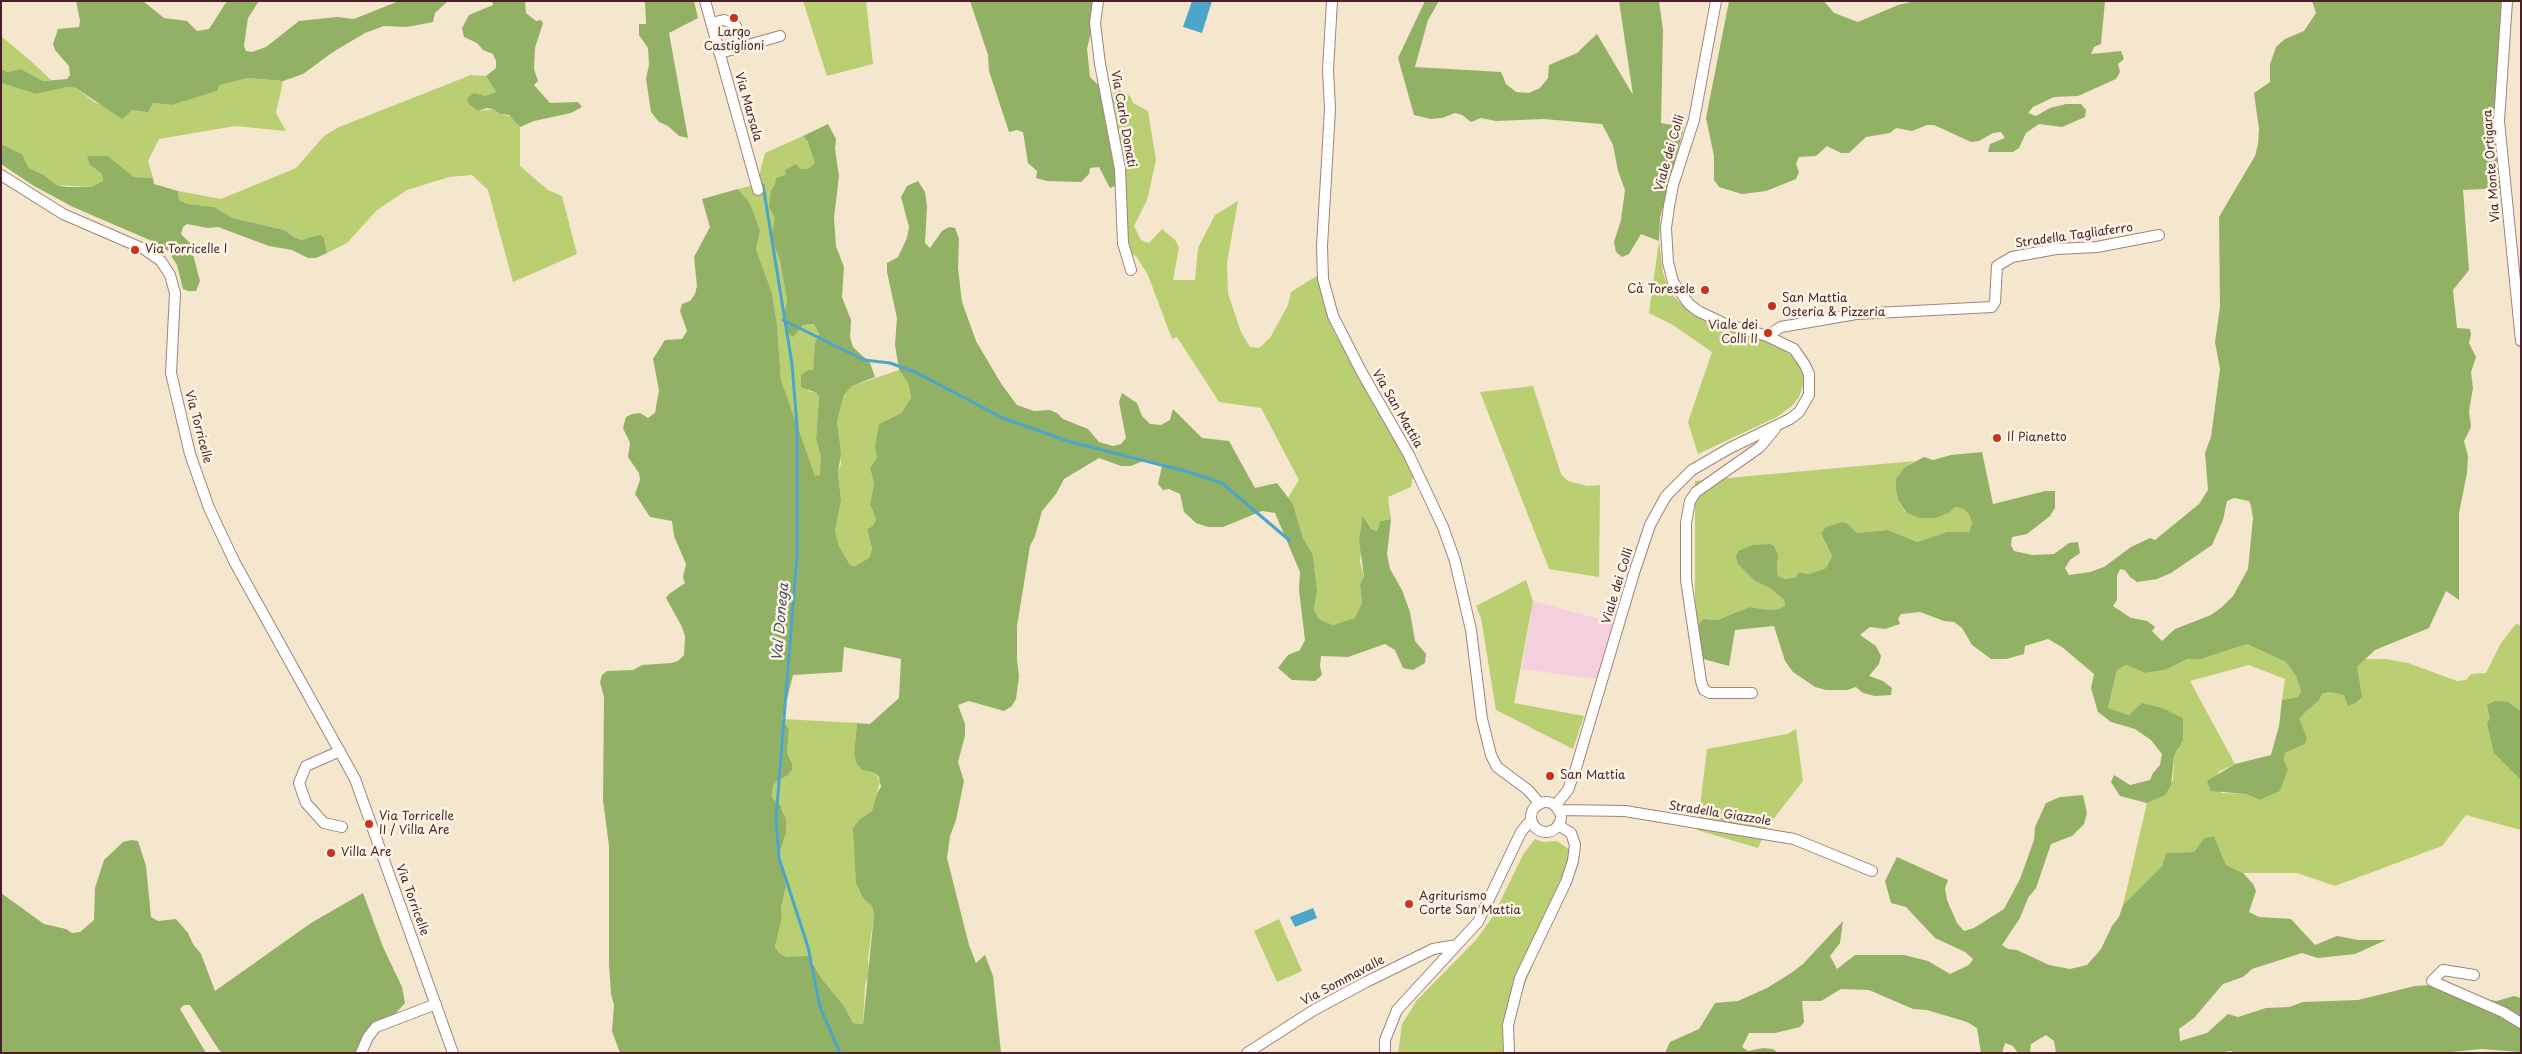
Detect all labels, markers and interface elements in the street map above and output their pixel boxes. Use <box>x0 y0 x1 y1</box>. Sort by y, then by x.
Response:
marker: Largo Castiglioni <box>728 12 740 24</box>
place label: Largo Castiglioni <box>704 26 764 54</box>
street label: Via Carlo Donati <box>1107 69 1139 169</box>
street label: Via Marsala <box>731 71 765 143</box>
street label: Via Monte Ortigara <box>2481 109 2503 223</box>
street label: Viale dei Colli <box>1652 113 1688 193</box>
street label: Stradella Tagliaferro <box>2014 221 2134 251</box>
place label: Via Torricelle I <box>145 243 228 257</box>
marker: Via Torricelle I <box>129 244 141 256</box>
place label: Cà Toresele <box>1627 283 1695 297</box>
marker: Cà Toresele <box>1699 284 1711 296</box>
place label: San Mattia Osteria & Pizzeria <box>1782 292 1885 320</box>
marker: San Mattia Osteria & Pizzeria <box>1766 300 1778 312</box>
place label: Viale dei Colli II <box>1708 319 1758 347</box>
marker: Viale dei Colli II <box>1762 327 1774 339</box>
street label: Via San Mattia <box>1369 367 1425 451</box>
street label: Via Torricelle <box>181 389 215 465</box>
place label: Il Pianetto <box>2007 431 2067 445</box>
marker: Il Pianetto <box>1991 432 2003 444</box>
street label: Viale dei Colli <box>1600 546 1636 626</box>
water label: Val Donega <box>769 582 793 662</box>
place label: San Mattia <box>1560 769 1625 783</box>
marker: San Mattia <box>1544 770 1556 782</box>
street label: Stradella Giazzole <box>1668 799 1772 829</box>
place label: Via Torricelle II / Villa Are <box>379 810 454 838</box>
marker: Via Torricelle II / Villa Are <box>363 818 375 830</box>
place label: Villa Are <box>341 846 391 860</box>
marker: Villa Are <box>325 847 337 859</box>
street label: Via Torricelle <box>392 862 432 938</box>
place label: Agriturismo Corte San Mattia <box>1419 890 1521 918</box>
marker: Agriturismo Corte San Mattia <box>1403 898 1415 910</box>
street label: Via Sommavalle <box>1299 953 1387 1009</box>

